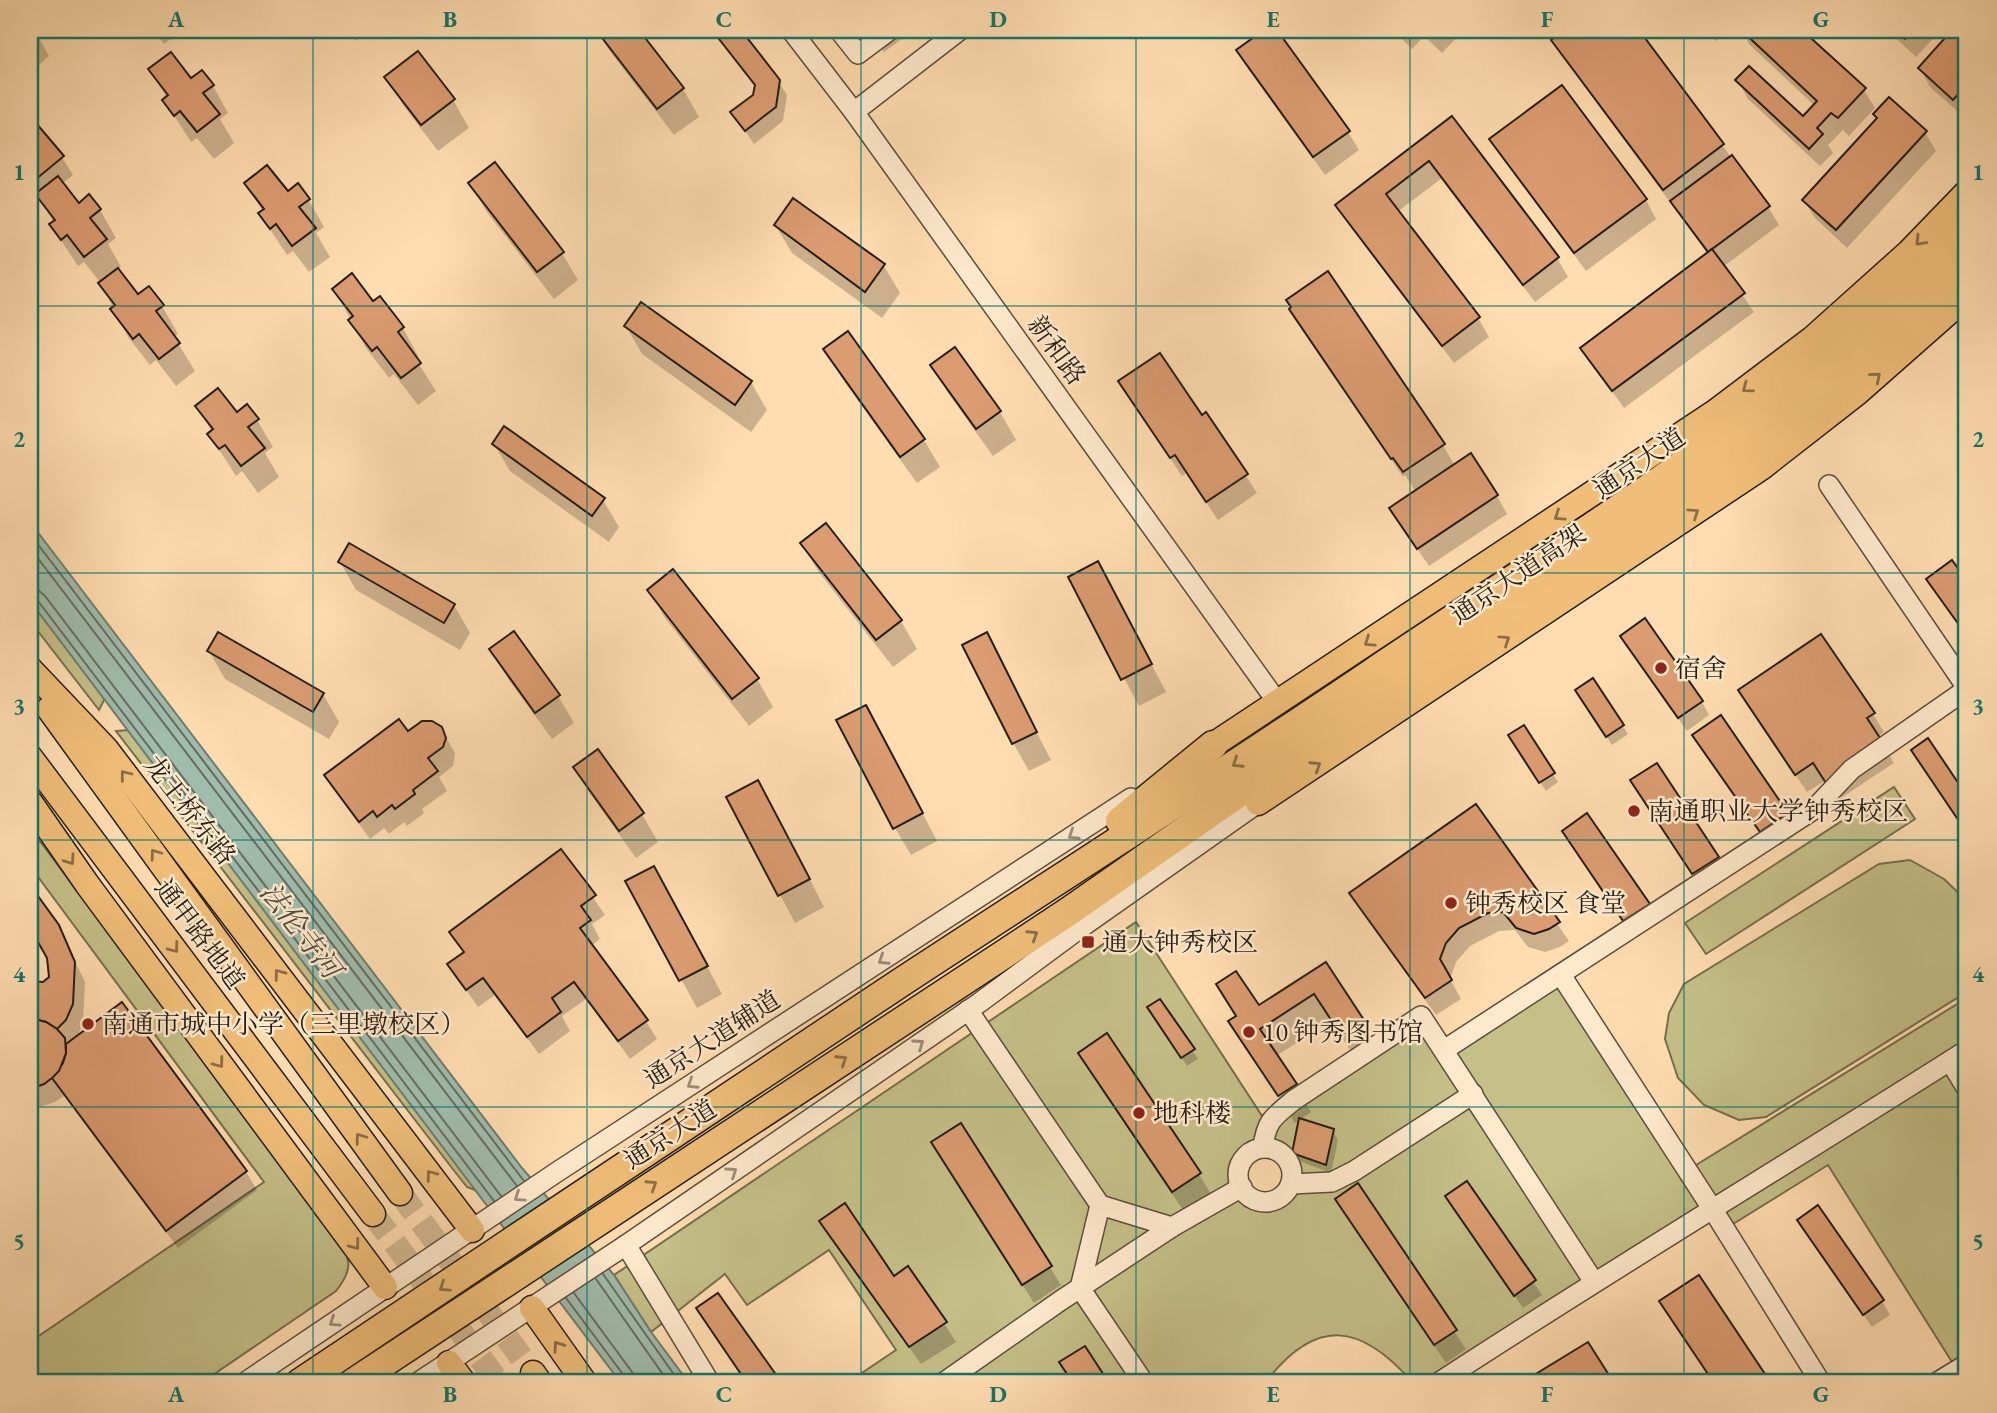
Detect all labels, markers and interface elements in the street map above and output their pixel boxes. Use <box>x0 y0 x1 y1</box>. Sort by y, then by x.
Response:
text: A <box>167 4 185 34</box>
text: B <box>443 4 457 34</box>
text: C <box>716 4 732 34</box>
text: D <box>989 4 1007 34</box>
text: E <box>1266 4 1280 34</box>
text: F <box>1541 4 1554 34</box>
text: G <box>1813 4 1829 34</box>
text: 1 <box>13 157 25 187</box>
text: 1 <box>1972 157 1984 187</box>
one-way arrow <box>1915 233 1928 246</box>
street label: 新和路 <box>1020 308 1094 392</box>
one-way arrow <box>1868 373 1881 385</box>
one-way arrow <box>1742 380 1754 392</box>
street label: 通京大道 <box>1586 420 1692 506</box>
text: 2 <box>13 424 25 454</box>
text: 2 <box>1972 424 1984 454</box>
one-way arrow <box>1553 508 1566 521</box>
one-way arrow <box>1686 509 1699 521</box>
street label: 通京大道高架 <box>1444 516 1592 632</box>
one-way arrow <box>1364 634 1377 646</box>
one-way arrow <box>1497 635 1510 648</box>
place label: 宿舍 <box>1675 651 1727 685</box>
marker: 宿舍 <box>1653 660 1669 676</box>
text: 3 <box>13 691 25 721</box>
text: 3 <box>1972 691 1984 721</box>
street label: 龙王桥东路 <box>137 748 243 872</box>
one-way arrow <box>1232 754 1245 767</box>
one-way arrow <box>1308 761 1321 774</box>
one-way arrow <box>121 770 134 782</box>
place label: 南通职业大学钟秀校区 <box>1648 794 1908 828</box>
marker: 南通职业大学钟秀校区 <box>1626 803 1642 819</box>
one-way arrow <box>1068 827 1081 840</box>
one-way arrow <box>150 850 163 862</box>
one-way arrow <box>62 852 74 865</box>
street label: 通甲路地道 <box>147 872 253 996</box>
water label: 法伦寺河 <box>252 875 353 989</box>
place label: 钟秀校区 食堂 <box>1465 886 1626 920</box>
marker: 钟秀校区 食堂 <box>1443 895 1459 911</box>
place label: 通大钟秀校区 <box>1102 925 1258 959</box>
one-way arrow <box>1025 931 1038 944</box>
marker: 通大钟秀校区 <box>1080 934 1096 950</box>
one-way arrow <box>165 941 178 953</box>
one-way arrow <box>877 951 890 964</box>
text: 4 <box>13 959 26 989</box>
text: 4 <box>1972 959 1985 989</box>
one-way arrow <box>275 969 288 982</box>
street label: 通京大道辅道 <box>637 982 787 1096</box>
place label: 南通市城中小学（三里墩校区） <box>102 1007 466 1041</box>
place label: 10 钟秀图书馆 <box>1263 1015 1423 1049</box>
marker: 南通市城中小学（三里墩校区） <box>80 1016 96 1032</box>
marker: 10 钟秀图书馆 <box>1241 1024 1257 1040</box>
one-way arrow <box>912 1039 925 1052</box>
one-way arrow <box>211 1055 224 1067</box>
one-way arrow <box>835 1055 848 1068</box>
one-way arrow <box>687 1075 700 1088</box>
street label: 通京大道 <box>617 1091 723 1177</box>
place label: 地科楼 <box>1153 1096 1231 1130</box>
marker: 地科楼 <box>1131 1105 1147 1121</box>
one-way arrow <box>355 1133 368 1146</box>
one-way arrow <box>724 1168 737 1180</box>
one-way arrow <box>427 1171 440 1183</box>
one-way arrow <box>644 1181 657 1193</box>
one-way arrow <box>514 1189 527 1201</box>
text: 5 <box>13 1226 25 1256</box>
text: 5 <box>1972 1226 1984 1256</box>
one-way arrow <box>347 1238 359 1250</box>
one-way arrow <box>439 1278 452 1291</box>
one-way arrow <box>329 1314 342 1326</box>
one-way arrow <box>554 1341 566 1354</box>
text: A <box>167 1379 185 1409</box>
text: B <box>443 1379 457 1409</box>
text: C <box>716 1379 732 1409</box>
text: D <box>989 1379 1007 1409</box>
text: E <box>1266 1379 1280 1409</box>
text: F <box>1541 1379 1554 1409</box>
text: G <box>1813 1379 1829 1409</box>

